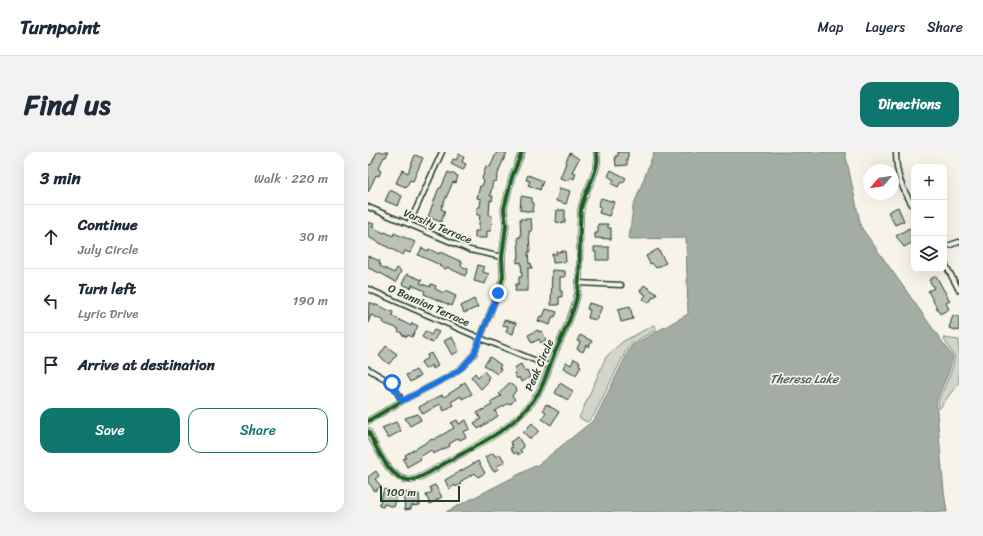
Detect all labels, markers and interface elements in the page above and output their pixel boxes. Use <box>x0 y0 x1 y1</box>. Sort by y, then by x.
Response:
text: Turnpoint <box>20 11 101 44</box>
text: Map <box>818 15 843 40</box>
text: Layers <box>865 15 905 40</box>
text: Share <box>927 15 963 40</box>
text: Find us <box>24 80 111 129</box>
button: Directions <box>860 82 959 127</box>
text: 3 min <box>40 163 81 193</box>
north arrow <box>863 164 899 200</box>
map controls <box>911 164 947 272</box>
button: + <box>911 164 947 200</box>
text: Walk · 220 m <box>254 167 328 190</box>
button: − <box>911 200 947 236</box>
street label: Varsity Terrace <box>400 203 475 250</box>
text: Continue <box>78 212 138 238</box>
text: 30 m <box>299 225 328 248</box>
icon: ahead <box>40 226 62 248</box>
button: layers <box>911 236 947 272</box>
text: July Circle <box>78 238 138 261</box>
text: Turn left <box>78 276 136 302</box>
street label: O Bannion Terrace <box>385 279 473 332</box>
route end <box>489 284 507 302</box>
text: 190 m <box>293 289 328 312</box>
icon: left <box>40 290 62 312</box>
text: Lyric Drive <box>78 302 139 325</box>
street label: Peak Circle <box>520 336 560 394</box>
text: Arrive at destination <box>78 352 215 378</box>
icon: arrive <box>40 354 62 376</box>
water label: Theresa Lake <box>770 368 840 390</box>
route start <box>383 374 401 392</box>
button: Save <box>40 408 180 453</box>
button: Share <box>188 408 328 453</box>
text: 100 m <box>386 483 416 502</box>
scale bar <box>380 484 460 503</box>

